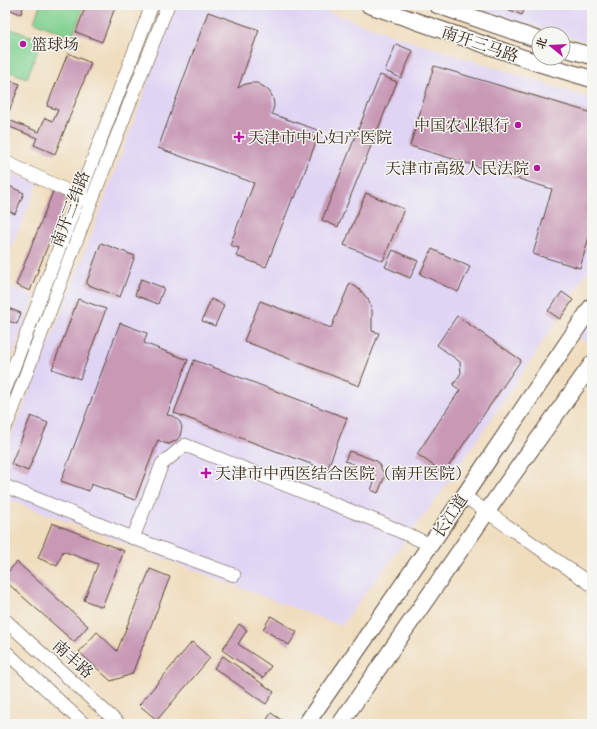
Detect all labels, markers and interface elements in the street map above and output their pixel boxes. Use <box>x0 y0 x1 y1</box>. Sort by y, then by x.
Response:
street label: 南开三马路 <box>439 21 521 67</box>
north arrow <box>531 26 571 66</box>
place label: 篮球场 <box>31 34 79 55</box>
text: 北 <box>533 36 550 50</box>
marker: 篮球场 <box>18 39 28 49</box>
place label: 中国农业银行 <box>414 115 510 136</box>
marker: 中国农业银行 <box>513 120 523 130</box>
place label: 天津市中心妇产医院 <box>248 127 392 148</box>
marker: 天津市中心妇产医院 <box>233 131 245 143</box>
place label: 天津市高级人民法院 <box>385 158 529 179</box>
marker: 天津市高级人民法院 <box>532 163 542 173</box>
street label: 南开三纬路 <box>46 168 94 250</box>
place label: 天津市中西医结合医院（南开医院） <box>215 463 471 484</box>
marker: 天津市中西医结合医院（南开医院） <box>200 467 212 479</box>
street label: 长江道 <box>428 490 472 542</box>
street label: 南丰路 <box>48 635 98 683</box>

